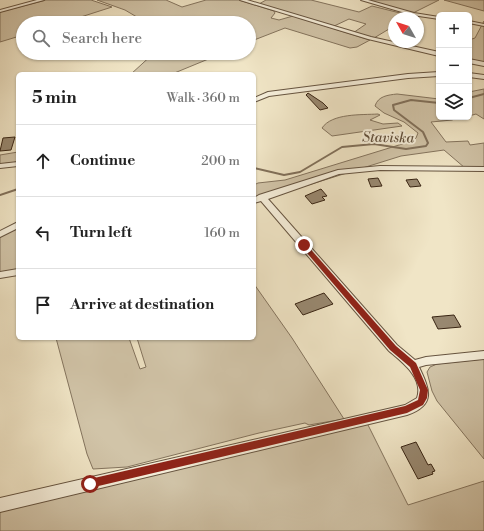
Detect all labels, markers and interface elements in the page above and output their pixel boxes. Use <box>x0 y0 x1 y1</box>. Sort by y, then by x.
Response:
north arrow <box>388 12 424 48</box>
map controls <box>436 12 472 120</box>
button: + <box>436 12 472 48</box>
search box <box>16 16 256 60</box>
icon: search <box>30 27 52 49</box>
text: Search here <box>62 29 142 48</box>
button: − <box>436 48 472 84</box>
button: layers <box>436 84 472 120</box>
text: 5 min <box>32 87 77 109</box>
text: Walk · 360 m <box>167 90 240 106</box>
water label: Staviska <box>362 129 414 147</box>
icon: ahead <box>32 150 54 172</box>
text: Continue <box>70 151 135 170</box>
text: 200 m <box>201 153 240 169</box>
icon: left <box>32 222 54 244</box>
text: Turn left <box>70 223 132 242</box>
text: 160 m <box>204 225 240 241</box>
route end <box>295 236 313 254</box>
icon: arrive <box>32 294 54 316</box>
text: Arrive at destination <box>70 295 214 314</box>
route start <box>81 475 99 493</box>

